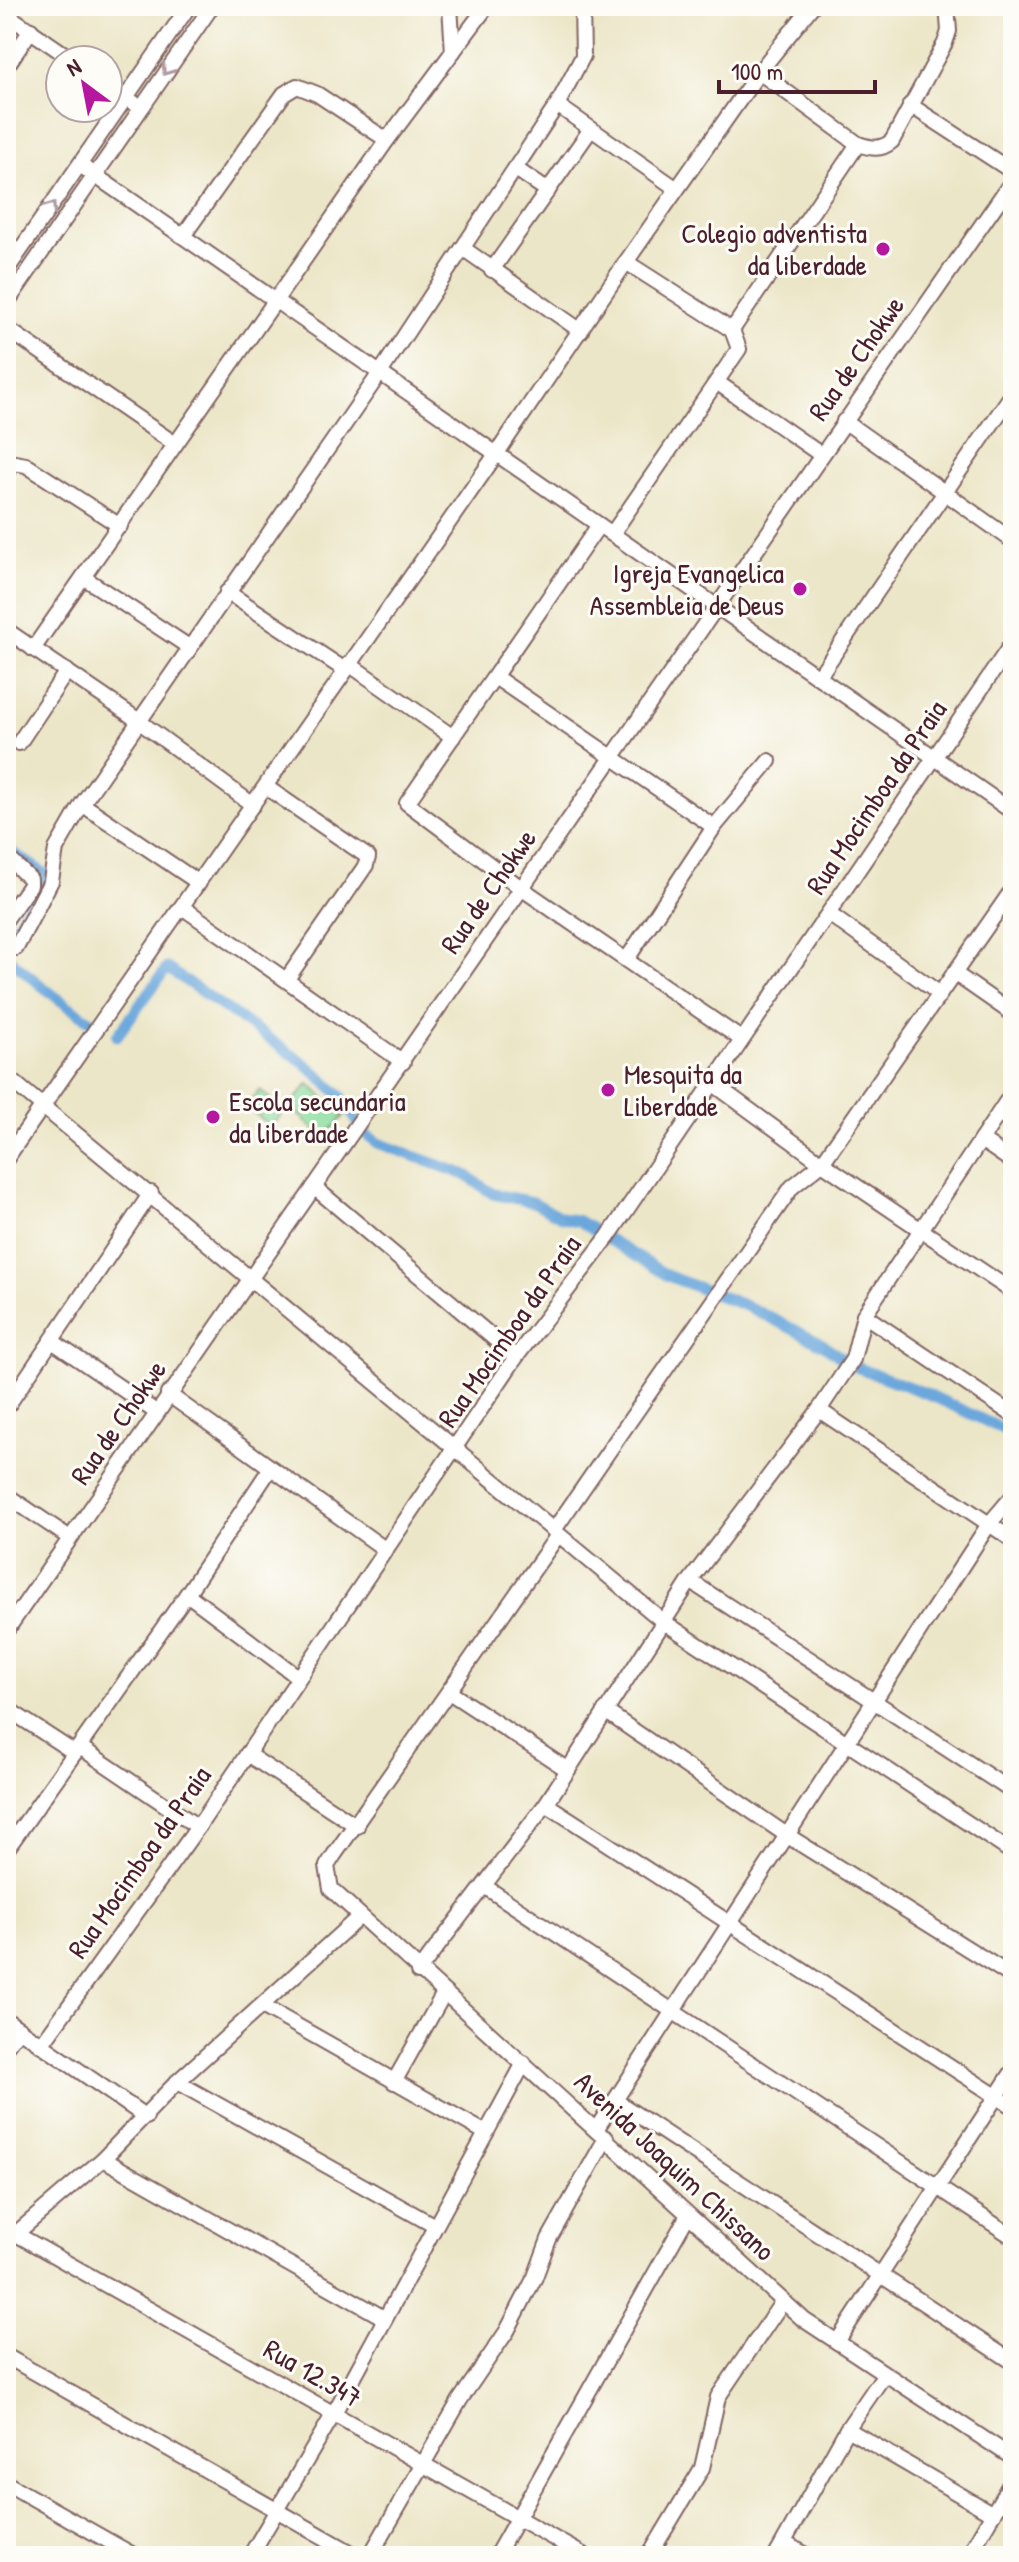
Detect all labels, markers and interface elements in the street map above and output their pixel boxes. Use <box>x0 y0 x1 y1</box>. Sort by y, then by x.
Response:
north arrow <box>44 44 124 124</box>
scale bar <box>719 44 875 94</box>
text: N <box>60 51 87 83</box>
text: 100 m <box>731 55 783 87</box>
one-way arrow <box>162 61 177 75</box>
one-way arrow <box>41 202 56 216</box>
place label: Colegio adventista da liberdade <box>681 214 867 284</box>
marker: Colegio adventista da liberdade <box>874 240 892 258</box>
street label: Rua de Chokwe <box>799 288 913 428</box>
place label: Igreja Evangelica Assembleia de Deus <box>590 554 784 624</box>
marker: Igreja Evangelica Assembleia de Deus <box>791 580 809 598</box>
street label: Rua Mocimboa da Praia <box>797 692 955 902</box>
street label: Rua de Chokwe <box>431 821 545 961</box>
place label: Mesquita da Liberdade <box>624 1055 742 1125</box>
marker: Mesquita da Liberdade <box>599 1081 617 1099</box>
place label: Escola secundaria da liberdade <box>229 1082 406 1152</box>
marker: Escola secundaria da liberdade <box>204 1108 222 1126</box>
street label: Rua Mocimboa da Praia <box>428 1227 590 1435</box>
street label: Rua de Chokwe <box>61 1352 175 1492</box>
street label: Rua Mocimboa da Praia <box>58 1758 220 1966</box>
street label: Avenida Joaquim Chissano <box>566 2063 784 2269</box>
street label: Rua 12.347 <box>257 2330 369 2416</box>

